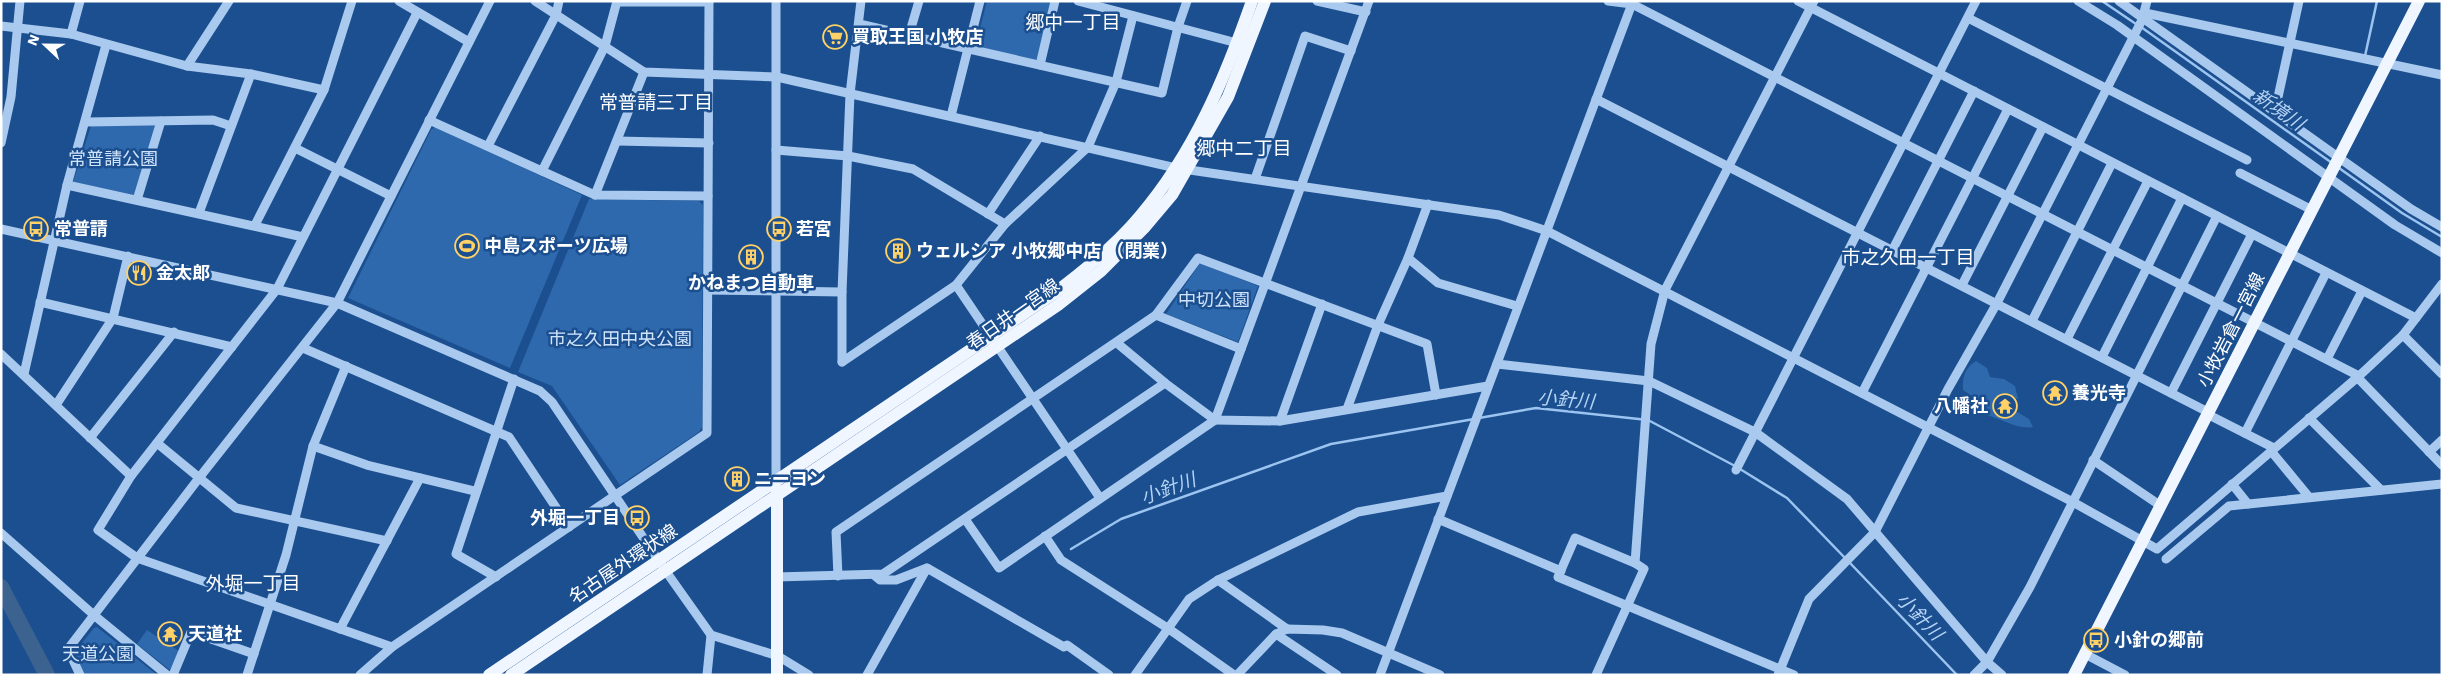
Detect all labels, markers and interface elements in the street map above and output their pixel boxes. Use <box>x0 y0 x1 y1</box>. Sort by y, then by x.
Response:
district label: 郷中一丁目 <box>1025 11 1121 34</box>
north arrow <box>20 20 70 70</box>
supermarket icon: 買取王国 小牧店 <box>822 24 848 50</box>
place label: 買取王国 小牧店 <box>852 26 983 47</box>
text: N <box>24 32 42 48</box>
water label: 新境川 <box>2249 84 2310 136</box>
district label: 常普請三丁目 <box>599 91 713 114</box>
district label: 郷中二丁目 <box>1196 137 1292 160</box>
park label: 常普請公園 <box>68 148 158 169</box>
bus stop icon: 常普請 <box>23 216 49 242</box>
bus stop icon: 若宮 <box>766 216 792 242</box>
place label: 常普請 <box>54 218 108 239</box>
place label: 若宮 <box>796 218 832 239</box>
sports icon: 中島スポーツ広場 <box>454 233 480 259</box>
place label: 中島スポーツ広場 <box>484 235 628 256</box>
building icon: ウェルシア 小牧郷中店 （閉業） <box>885 238 911 264</box>
place label: ウェルシア 小牧郷中店 （閉業） <box>916 240 1178 261</box>
building icon: かねまつ自動車 <box>738 244 764 270</box>
district label: 市之久田一丁目 <box>1841 246 1975 269</box>
restaurant icon: 金太郎 <box>126 260 152 286</box>
place label: 金太郎 <box>156 262 210 283</box>
street label: 小牧岩倉一宮線 <box>2193 269 2269 391</box>
place label: かねまつ自動車 <box>688 272 814 293</box>
street label: 春日井一宮線 <box>962 274 1063 353</box>
park label: 中切公園 <box>1178 289 1250 310</box>
park label: 市之久田中央公園 <box>548 328 692 349</box>
temple icon: 養光寺 <box>2042 380 2068 406</box>
place label: 養光寺 <box>2072 382 2126 403</box>
water label: 小針川 <box>1537 386 1597 414</box>
temple icon: 八幡社 <box>1992 393 2018 419</box>
place label: 八幡社 <box>1934 395 1988 416</box>
building icon: ニーヨン <box>724 466 750 492</box>
water label: 小針川 <box>1137 467 1201 509</box>
place label: ニーヨン <box>754 468 826 489</box>
bus stop icon: 外堀一丁目 <box>624 505 650 531</box>
place label: 外堀一丁目 <box>530 507 620 528</box>
street label: 名古屋外環状線 <box>565 520 681 608</box>
district label: 外堀一丁目 <box>205 572 301 595</box>
water label: 小針川 <box>1892 588 1949 646</box>
temple icon: 天道社 <box>157 621 183 647</box>
place label: 天道社 <box>188 623 242 644</box>
bus stop icon: 小針の郷前 <box>2083 627 2109 653</box>
place label: 小針の郷前 <box>2114 629 2204 650</box>
park label: 天道公園 <box>62 643 134 664</box>

